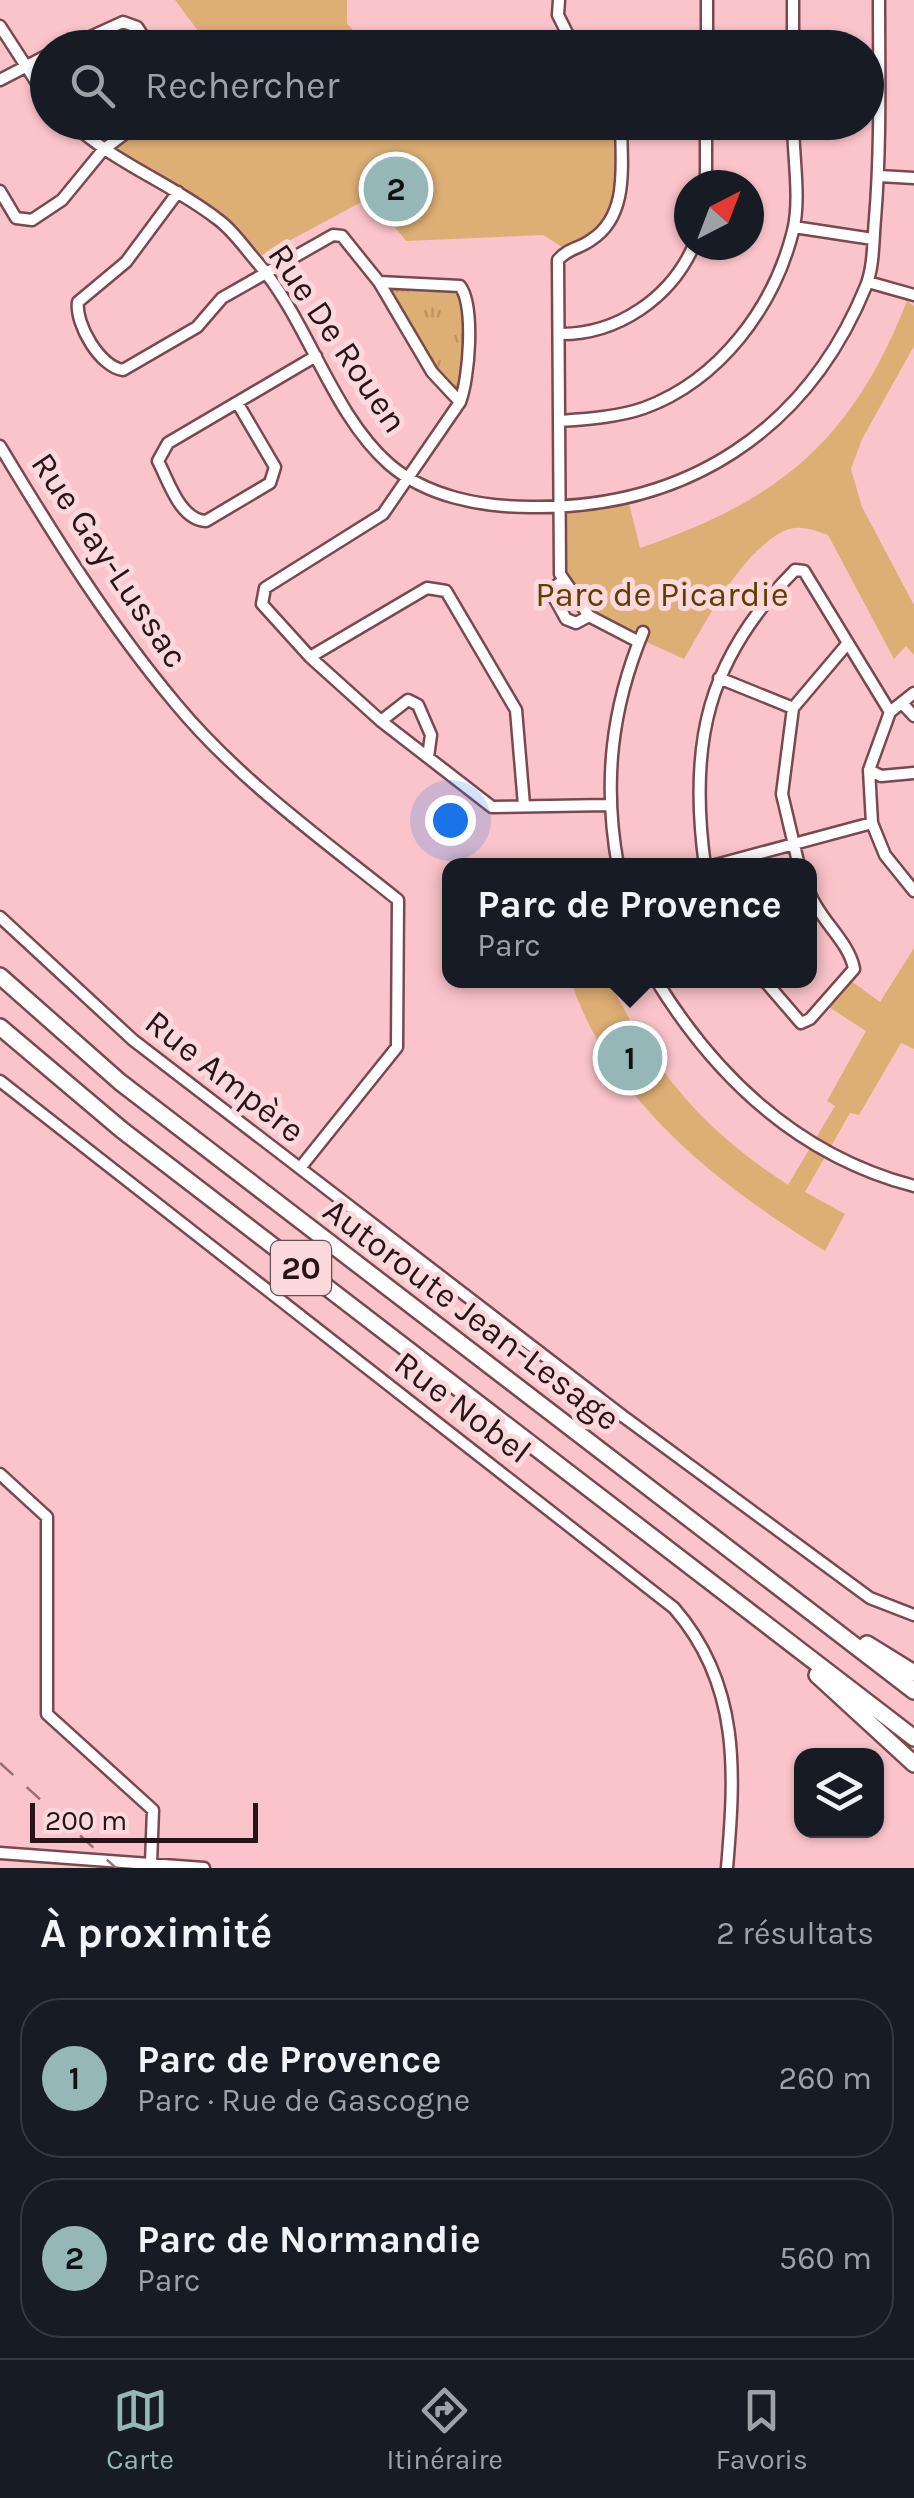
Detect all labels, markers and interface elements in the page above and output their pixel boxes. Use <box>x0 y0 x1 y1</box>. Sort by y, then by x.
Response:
search box <box>30 30 884 140</box>
icon: search <box>65 58 120 113</box>
text: Rechercher <box>145 63 339 108</box>
pin: 2 <box>364 152 428 226</box>
north arrow <box>674 170 764 260</box>
street label: Rue De Rouen <box>259 236 416 441</box>
street label: Rue Gay-Lussac <box>22 445 197 676</box>
park label: Parc de Picardie <box>535 574 789 615</box>
your location <box>425 795 476 846</box>
popup <box>442 858 817 988</box>
text: Parc de Provence <box>477 882 782 927</box>
text: Parc <box>477 927 541 964</box>
street label: Rue Ampère <box>137 1001 313 1151</box>
pin: 1 <box>598 1020 662 1096</box>
street label: Autoroute Jean-Lesage <box>315 1190 628 1439</box>
road number: 20 <box>271 1241 331 1295</box>
street label: Rue Nobel <box>386 1343 539 1472</box>
map controls <box>794 1748 884 1838</box>
button: layers <box>794 1748 884 1838</box>
scale bar <box>30 1798 258 1842</box>
text: 200 m <box>45 1804 127 1837</box>
text: À proximité <box>40 1908 272 1958</box>
text: 2 résultats <box>716 1915 874 1952</box>
text: Parc de Provence <box>137 2037 441 2082</box>
text: 1 <box>69 2060 80 2097</box>
text: 260 m <box>779 2060 872 2097</box>
text: Parc · Rue de Gascogne <box>137 2082 470 2119</box>
text: Parc de Normandie <box>137 2217 481 2262</box>
text: 2 <box>65 2240 84 2277</box>
text: 560 m <box>779 2240 872 2277</box>
text: Parc <box>137 2262 200 2299</box>
tab: Carte <box>106 2383 174 2476</box>
tab: Itinéraire <box>387 2383 503 2476</box>
tab: Favoris <box>716 2383 808 2476</box>

